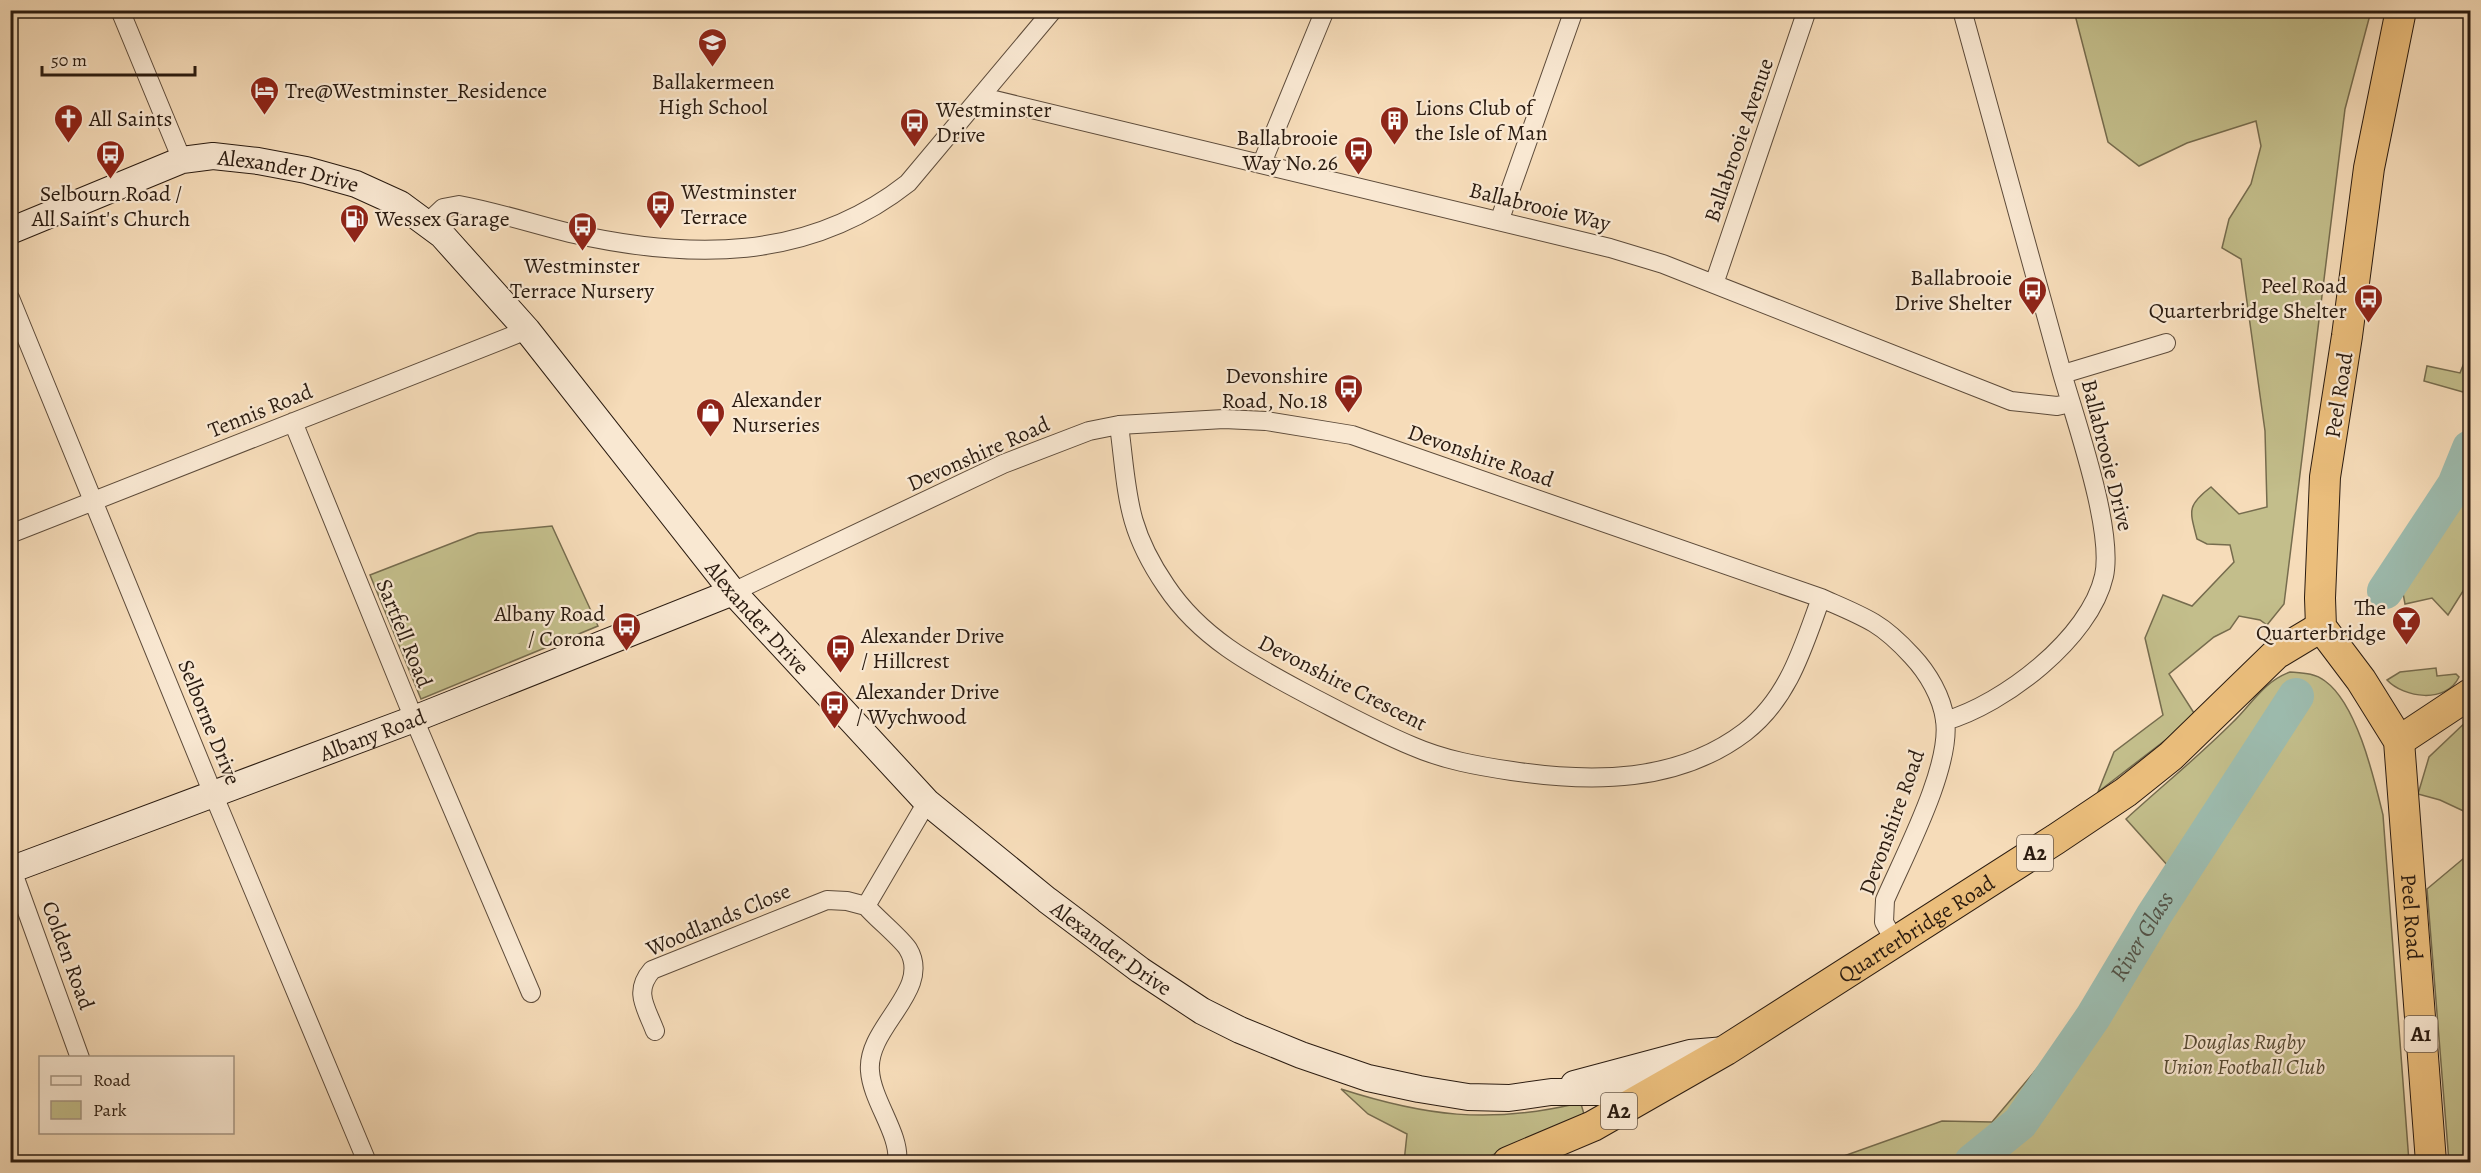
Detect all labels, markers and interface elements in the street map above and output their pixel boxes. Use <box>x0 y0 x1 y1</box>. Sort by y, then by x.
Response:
school or university icon: Ballakermeen High School <box>697 26 729 68</box>
scale bar <box>42 39 195 77</box>
text: 50 m <box>51 48 87 72</box>
street label: Ballabrooie Avenue <box>1697 54 1781 226</box>
place label: Ballakermeen High School <box>651 67 775 122</box>
hotel icon: Tre@Westminster_Residence <box>248 74 280 116</box>
place label: Tre@Westminster_Residence <box>285 76 547 106</box>
place label: Lions Club of the Isle of Man <box>1415 93 1547 148</box>
place label: Westminster Drive <box>935 95 1052 150</box>
church icon: All Saints <box>52 102 84 144</box>
place label: All Saints <box>88 104 172 134</box>
building icon: Lions Club of the Isle of Man <box>1378 104 1410 146</box>
bus stop icon: Westminster Drive <box>899 106 931 148</box>
place label: Ballabrooie Way No.26 <box>1236 123 1338 178</box>
bus stop icon: Ballabrooie Way No.26 <box>1343 134 1375 176</box>
bus stop icon: Selbourn Road / All Saint's Church <box>95 138 127 180</box>
street label: Alexander Drive <box>215 143 362 200</box>
street label: Ballabrooie Way <box>1466 175 1614 239</box>
place label: Westminster Terrace <box>680 177 797 232</box>
place label: Selbourn Road / All Saint's Church <box>31 179 190 234</box>
bus stop icon: Westminster Terrace <box>644 188 676 230</box>
fuel station icon: Wessex Garage <box>338 202 370 244</box>
place label: Wessex Garage <box>374 204 510 234</box>
bus stop icon: Westminster Terrace Nursery <box>566 210 598 252</box>
place label: Westminster Terrace Nursery <box>510 251 654 306</box>
place label: Ballabrooie Drive Shelter <box>1894 263 2012 318</box>
place label: Peel Road Quarterbridge Shelter <box>2149 271 2347 326</box>
bus stop icon: Ballabrooie Drive Shelter <box>2017 274 2049 316</box>
bus stop icon: Peel Road Quarterbridge Shelter <box>2352 282 2384 324</box>
street label: Peel Road <box>2317 350 2361 440</box>
place label: Devonshire Road, No.18 <box>1221 361 1328 416</box>
bus stop icon: Devonshire Road, No.18 <box>1333 372 1365 414</box>
street label: Tennis Road <box>204 376 317 445</box>
street label: Ballabrooie Drive <box>2074 376 2140 534</box>
place label: Alexander Nurseries <box>731 385 822 440</box>
shop icon: Alexander Nurseries <box>695 396 727 438</box>
street label: Devonshire Road <box>903 409 1054 499</box>
street label: Devonshire Road <box>1404 417 1558 495</box>
street label: Alexander Drive <box>697 554 816 682</box>
street label: Sartfell Road <box>369 575 440 692</box>
place label: The Quarterbridge <box>2256 593 2386 648</box>
place label: Albany Road / Corona <box>493 599 606 654</box>
bar icon: The Quarterbridge <box>2391 604 2423 646</box>
bus stop icon: Albany Road / Corona <box>610 610 642 652</box>
place label: Alexander Drive / Hillcrest <box>860 621 1004 676</box>
street label: Devonshire Crescent <box>1253 627 1432 738</box>
bus stop icon: Alexander Drive / Hillcrest <box>824 632 856 674</box>
street label: Selborne Drive <box>170 655 248 789</box>
place label: Alexander Drive / Wychwood <box>855 677 999 732</box>
bus stop icon: Alexander Drive / Wychwood <box>819 688 851 730</box>
street label: Albany Road <box>315 702 430 769</box>
street label: Devonshire Road <box>1852 745 1932 899</box>
road number: A2 <box>2017 835 2053 871</box>
street label: Quarterbridge Road <box>1832 868 2001 991</box>
street label: Peel Road <box>2393 873 2430 961</box>
street label: Woodlands Close <box>641 876 795 964</box>
water label: River Glass <box>2102 885 2181 987</box>
street label: Alexander Drive <box>1044 893 1178 1003</box>
street label: Colden Road <box>35 897 102 1014</box>
road number: A1 <box>2404 1016 2438 1052</box>
park label: Douglas Rugby Union Football Club <box>2163 1027 2325 1082</box>
legend <box>39 1056 234 1134</box>
text: Road <box>93 1068 131 1092</box>
road number: A2 <box>1601 1093 1637 1129</box>
text: Park <box>93 1098 127 1122</box>

